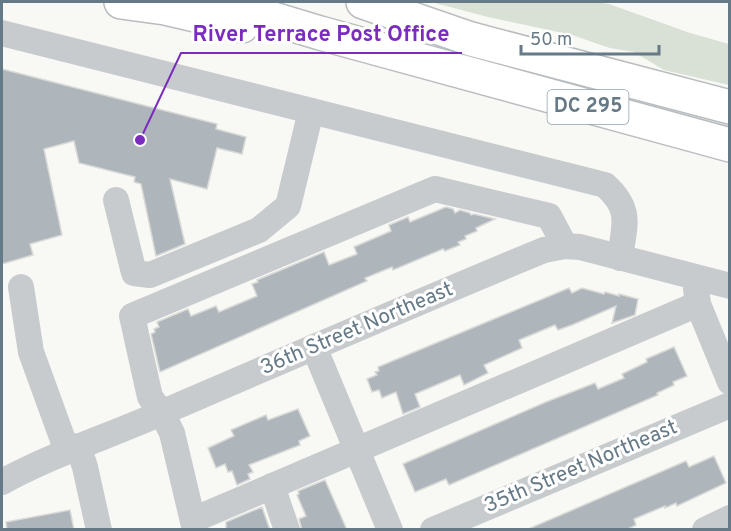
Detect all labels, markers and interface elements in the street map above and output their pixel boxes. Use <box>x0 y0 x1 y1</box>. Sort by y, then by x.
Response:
callout: River Terrace Post Office <box>181 13 462 53</box>
scale bar <box>521 18 659 56</box>
text: River Terrace Post Office <box>193 22 450 49</box>
text: 50 m <box>530 29 572 52</box>
road number: DC 295 <box>548 90 628 124</box>
street label: 36th Street Northeast <box>257 276 457 382</box>
street label: 35th Street Northeast <box>480 414 682 520</box>

